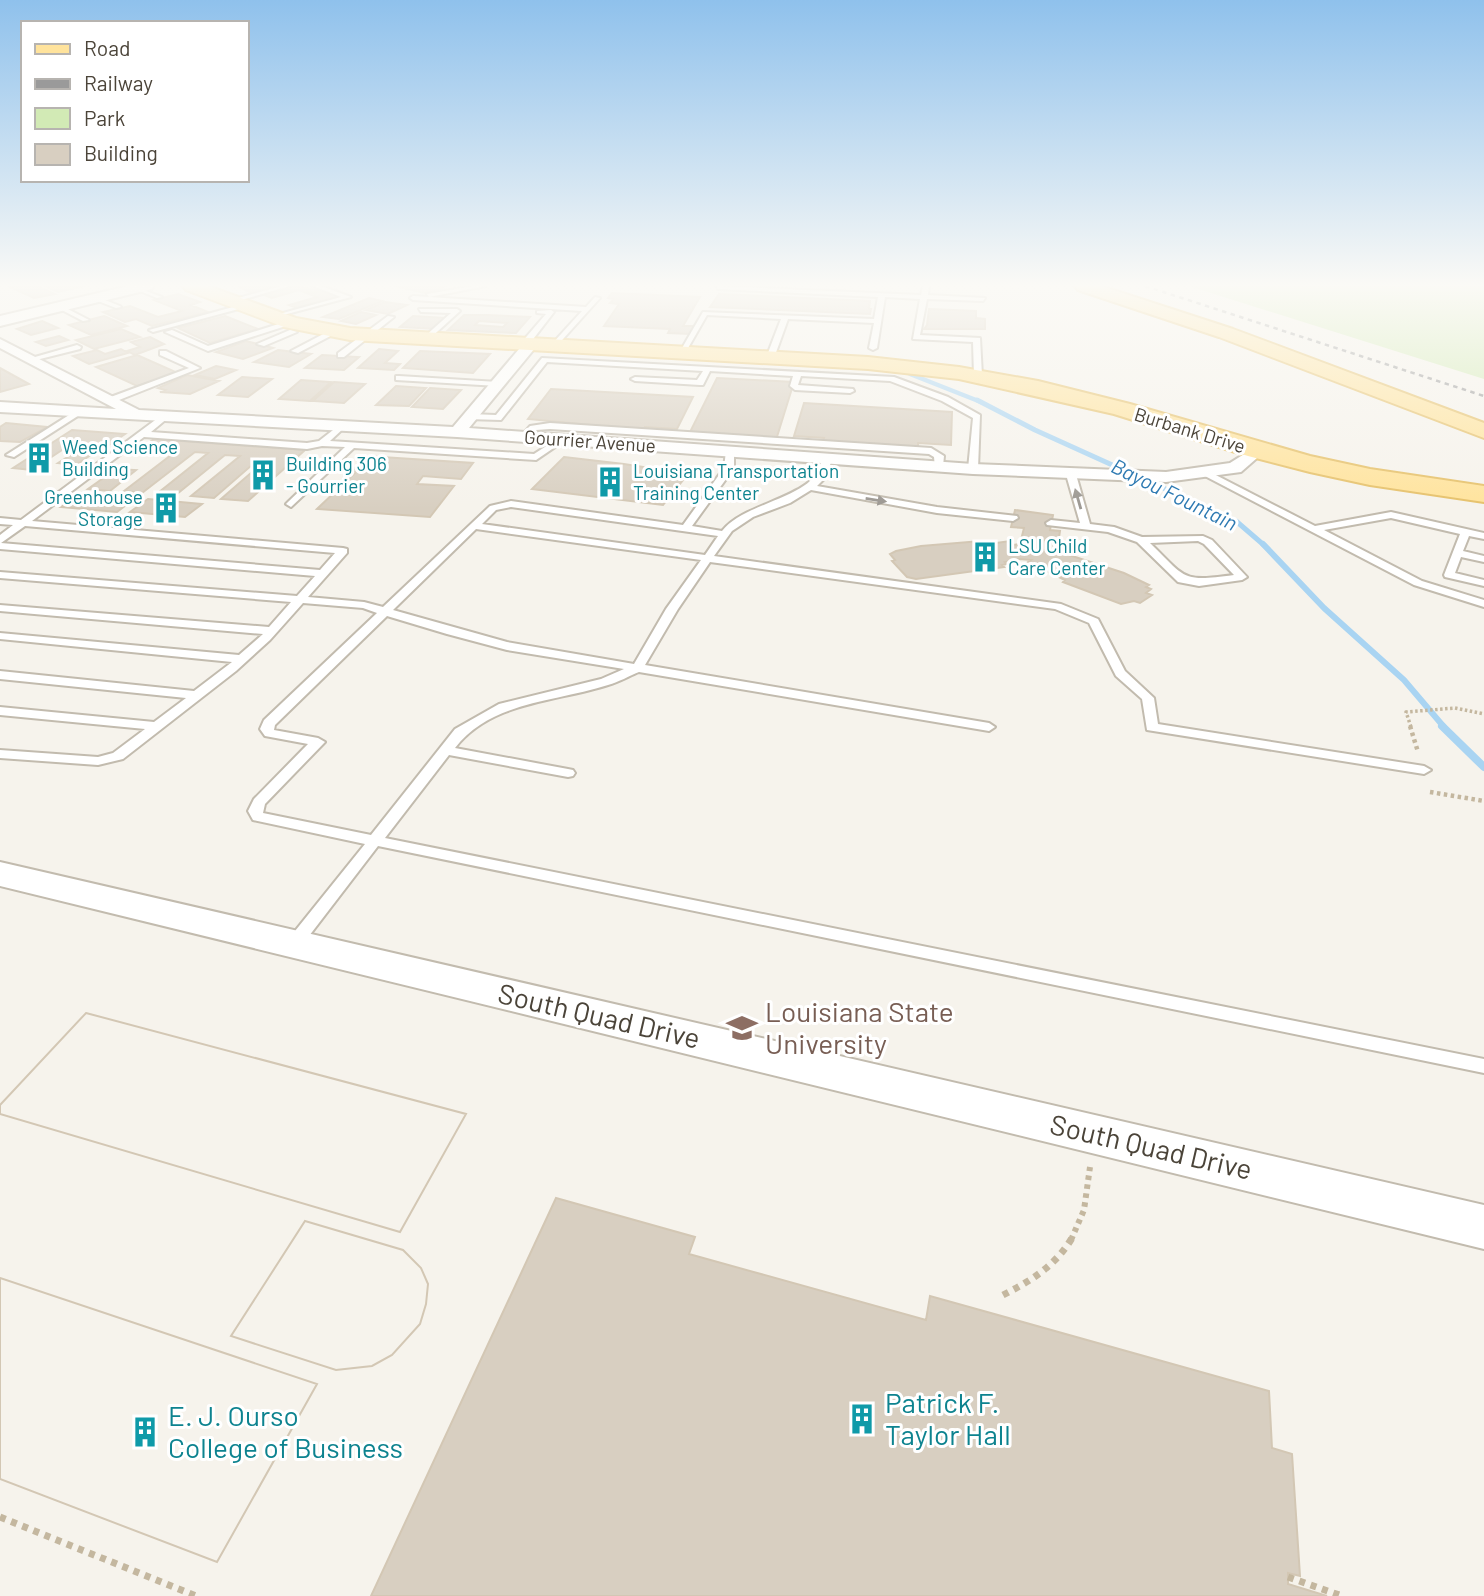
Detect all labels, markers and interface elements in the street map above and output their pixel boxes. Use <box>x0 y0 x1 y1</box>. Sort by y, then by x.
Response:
legend <box>21 21 248 182</box>
text: Road <box>84 35 130 60</box>
text: Railway <box>84 70 153 95</box>
text: Park <box>84 105 125 130</box>
text: Building <box>84 140 158 165</box>
street label: Burbank Drive <box>1132 402 1248 457</box>
street label: Gourrier Avenue <box>523 424 657 457</box>
place label: Weed Science Building <box>62 435 178 480</box>
building icon: Weed Science Building <box>22 441 56 475</box>
place label: Building 306 - Gourrier <box>286 452 387 497</box>
water label: Bayou Fountain <box>1108 452 1242 535</box>
building icon: Building 306 - Gourrier <box>246 458 280 492</box>
place label: Louisiana Transportation Training Center <box>633 459 839 504</box>
building icon: Louisiana Transportation Training Center <box>593 465 627 499</box>
place label: Greenhouse Storage <box>44 485 143 530</box>
one-way arrow <box>1072 488 1082 509</box>
building icon: Greenhouse Storage <box>149 491 183 525</box>
one-way arrow <box>865 495 887 506</box>
place label: LSU Child Care Center <box>1008 534 1105 579</box>
building icon: LSU Child Care Center <box>968 540 1002 574</box>
street label: South Quad Drive <box>495 975 704 1055</box>
place label: Louisiana State University <box>765 994 954 1060</box>
school or university icon: Louisiana State University <box>725 1011 759 1045</box>
street label: South Quad Drive <box>1047 1106 1256 1186</box>
place label: Patrick F. Taylor Hall <box>885 1385 1011 1451</box>
place label: E. J. Ourso College of Business <box>168 1398 403 1464</box>
building icon: Patrick F. Taylor Hall <box>845 1402 879 1436</box>
building icon: E. J. Ourso College of Business <box>128 1415 162 1449</box>

